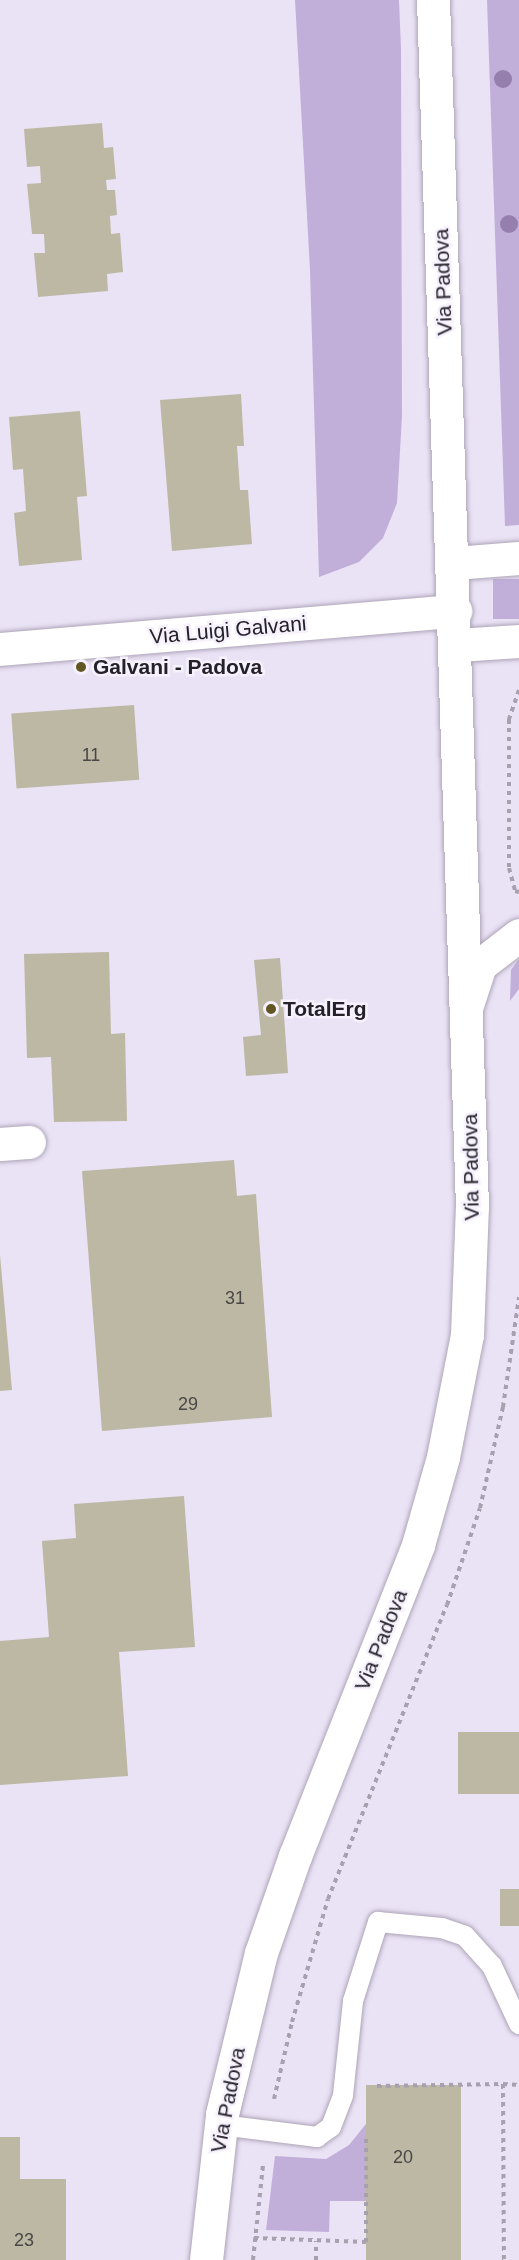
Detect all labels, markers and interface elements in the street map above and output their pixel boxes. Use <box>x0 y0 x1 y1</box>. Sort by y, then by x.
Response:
street label: Via Padova <box>429 228 457 336</box>
street label: Via Luigi Galvani <box>149 611 307 649</box>
place label: Galvani - Padova <box>93 654 262 680</box>
marker: Galvani - Padova <box>74 660 88 674</box>
house number: 11 <box>82 744 100 766</box>
place label: TotalErg <box>283 996 367 1022</box>
marker: TotalErg <box>264 1002 278 1016</box>
street label: Via Padova <box>457 1113 485 1221</box>
house number: 31 <box>225 1287 245 1309</box>
house number: 29 <box>178 1393 198 1415</box>
street label: Via Padova <box>349 1586 413 1694</box>
street label: Via Padova <box>205 2045 251 2155</box>
house number: 20 <box>393 2146 413 2168</box>
house number: 23 <box>14 2229 34 2251</box>

